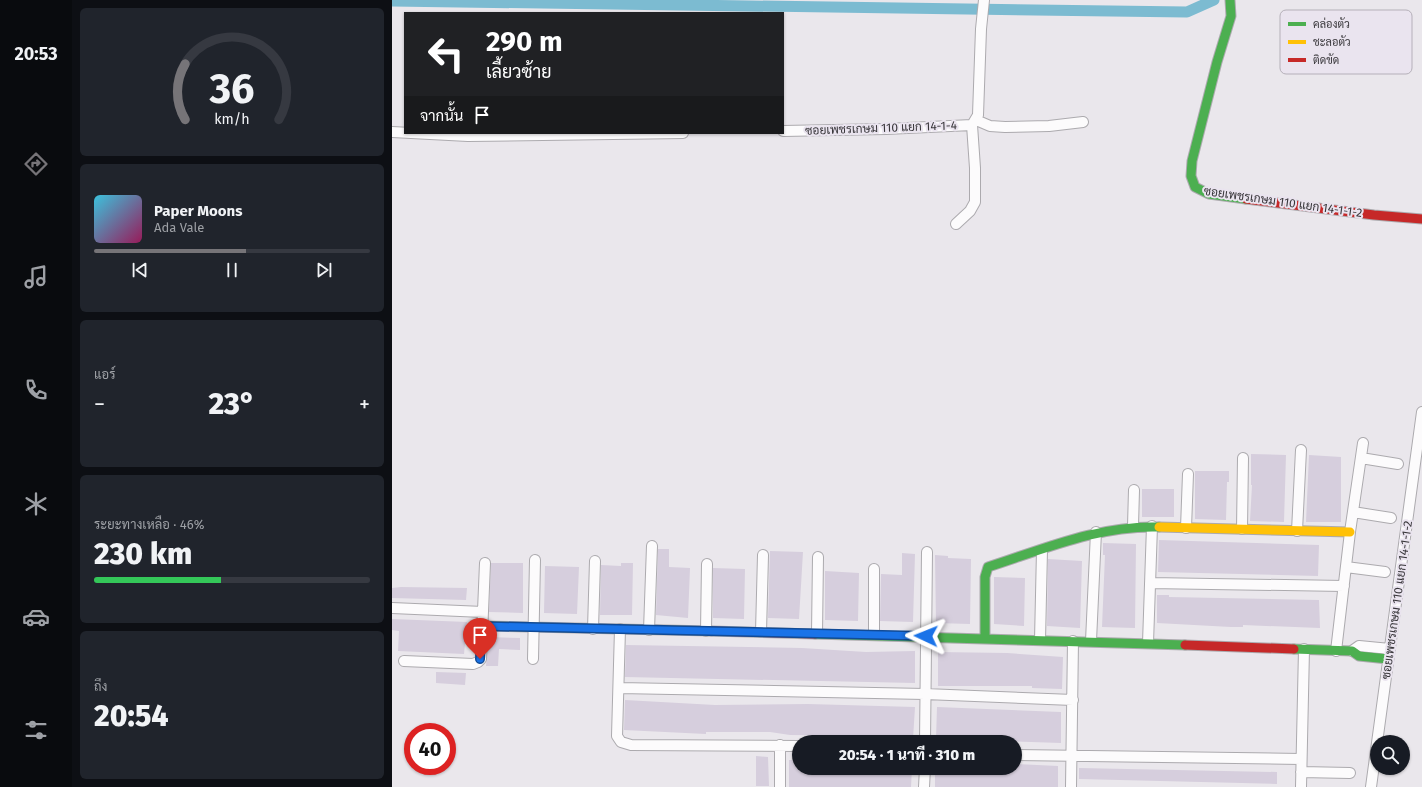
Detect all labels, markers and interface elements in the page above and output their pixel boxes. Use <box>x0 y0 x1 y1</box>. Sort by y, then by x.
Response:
legend <box>1280 10 1412 74</box>
text: คล่องตัว <box>1313 17 1350 31</box>
text: 290 m <box>486 25 563 58</box>
icon: left <box>420 28 472 80</box>
text: ชะลอตัว <box>1313 35 1351 49</box>
text: 20:53 <box>14 43 58 65</box>
text: ติดขัด <box>1313 53 1339 67</box>
text: เลี้ยวซ้าย <box>486 61 552 83</box>
text: 36 <box>208 64 255 114</box>
icon: arrive <box>471 104 493 126</box>
text: จากนั้น <box>420 107 463 125</box>
text: km/h <box>214 110 250 127</box>
street label: ซอยเพชรเกษม 110 แยก 14-1-4 <box>805 118 958 138</box>
icon: directions <box>22 150 50 178</box>
street label: ซอยเพชรเกษม 110 แยก 14-1-1-2 <box>1203 184 1363 220</box>
text: Paper Moons <box>154 202 242 220</box>
text: Ada Vale <box>154 220 204 235</box>
icon: previous <box>129 259 151 281</box>
icon: pause <box>221 259 243 281</box>
icon: next <box>313 259 335 281</box>
icon: music <box>22 263 50 291</box>
text: แอร์ <box>94 367 115 382</box>
icon: phone <box>22 376 50 404</box>
text: 23° <box>209 386 255 422</box>
text: − <box>94 391 105 418</box>
text: + <box>359 391 370 418</box>
icon: climate <box>22 490 50 518</box>
text: ระยะทางเหลือ · 46% <box>94 517 204 532</box>
street label: ซอยเพชรเกษม 110 แยก 14-1-1-2 <box>1379 520 1415 680</box>
text: 230 km <box>94 536 192 572</box>
icon: car <box>22 603 50 631</box>
position arrow <box>905 615 947 657</box>
pin <box>463 618 497 659</box>
icon: arrive <box>469 624 491 646</box>
text: ถึง <box>94 679 107 694</box>
text: 20:54 <box>94 698 169 734</box>
icon: filters <box>22 716 50 744</box>
speed limit sign: 40 <box>404 723 456 775</box>
map controls <box>1370 735 1410 775</box>
button: search <box>1370 735 1410 775</box>
text: 20:54 · 1 นาที · 310 m <box>839 746 975 764</box>

